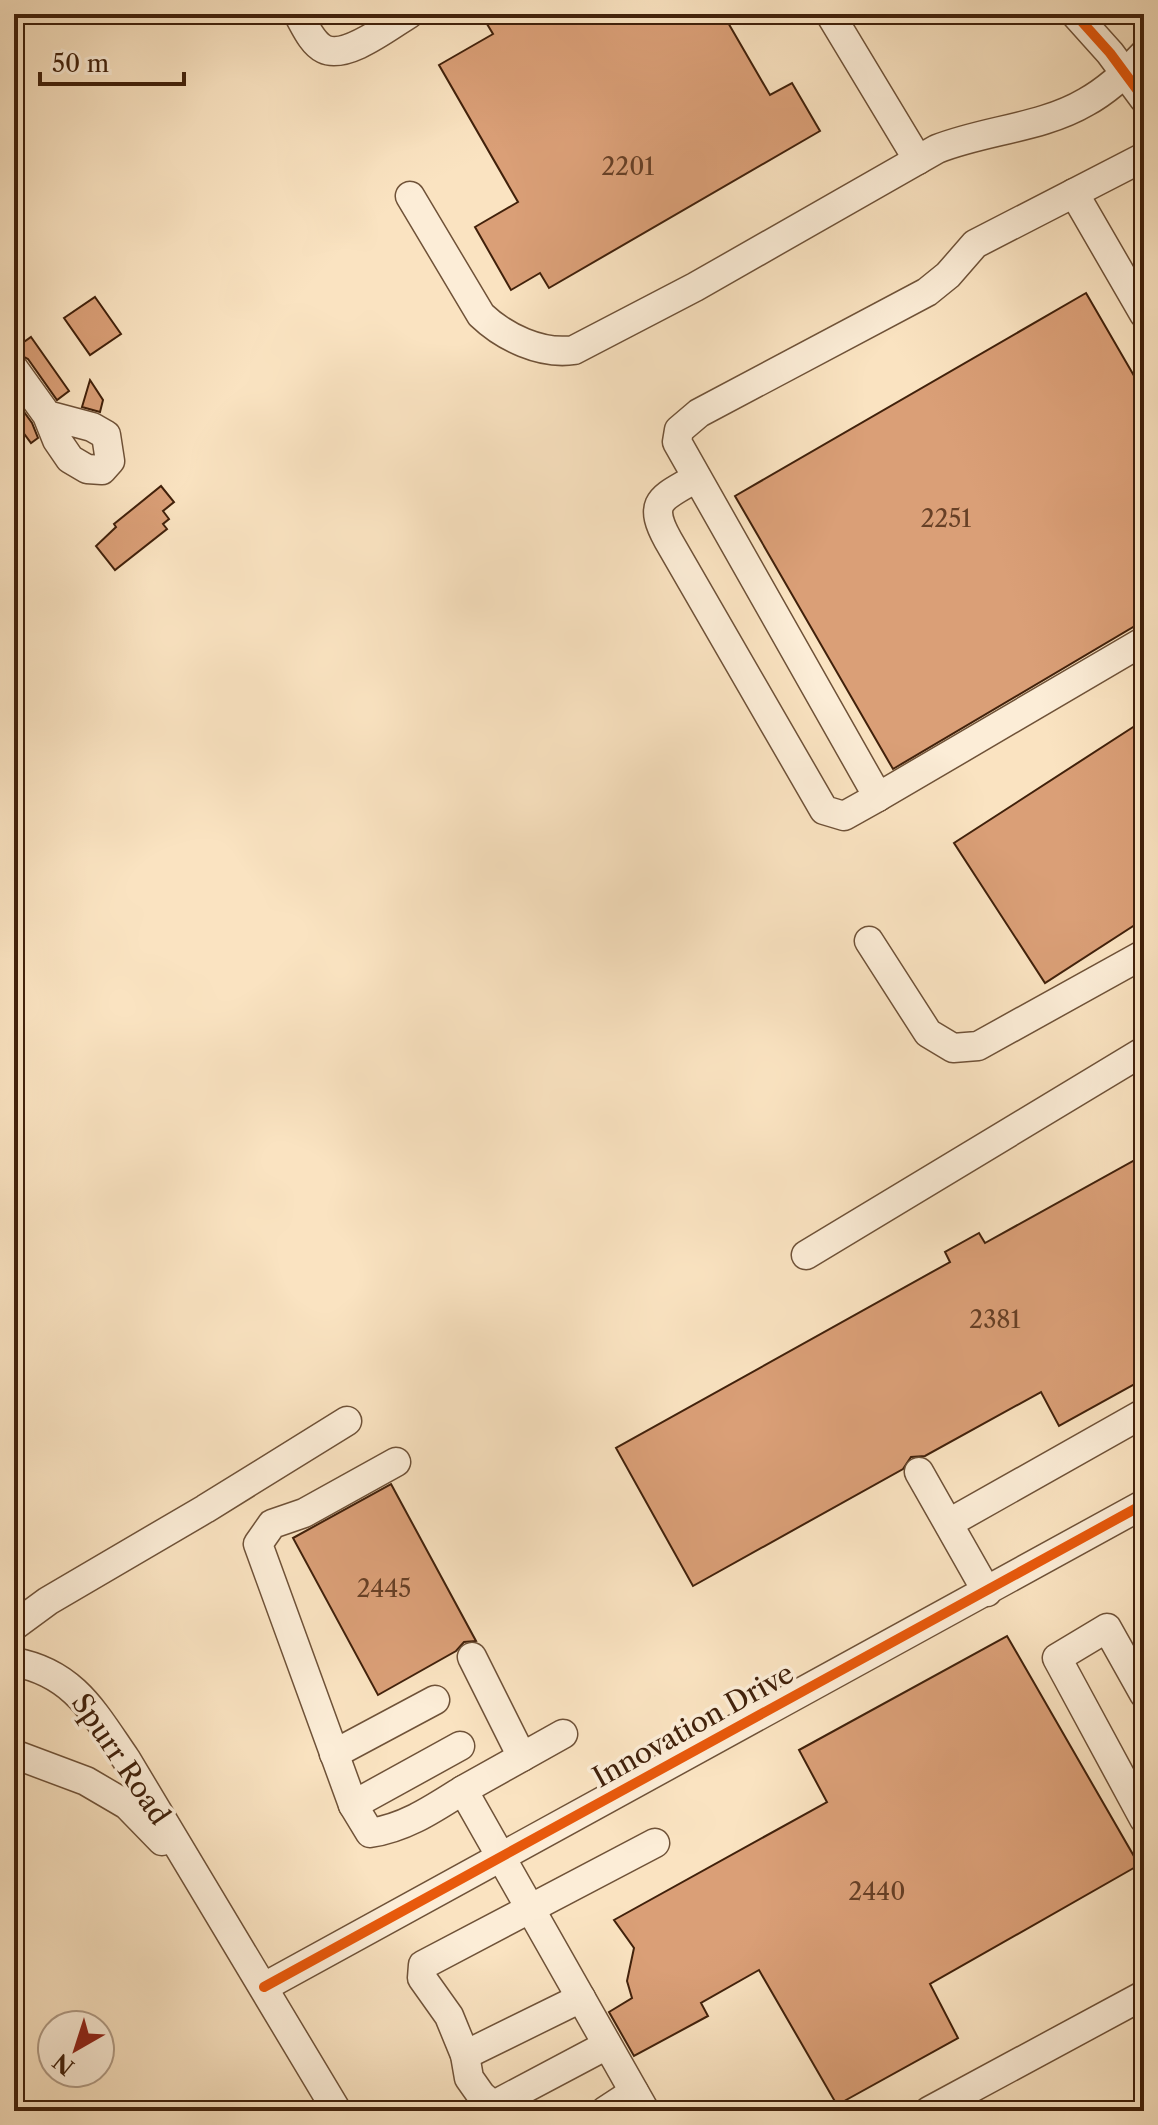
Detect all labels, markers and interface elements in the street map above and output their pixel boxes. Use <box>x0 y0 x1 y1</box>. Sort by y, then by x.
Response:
scale bar <box>40 36 184 86</box>
text: 50 m <box>52 49 109 78</box>
house number: 2201 <box>602 152 654 181</box>
house number: 2251 <box>921 504 971 533</box>
house number: 2381 <box>969 1305 1021 1334</box>
house number: 2445 <box>357 1574 411 1603</box>
street label: Innovation Drive <box>587 1656 799 1794</box>
street label: Spurr Road <box>65 1687 177 1831</box>
house number: 2440 <box>849 1877 905 1906</box>
north arrow <box>36 2009 116 2089</box>
text: N <box>48 2048 80 2081</box>

